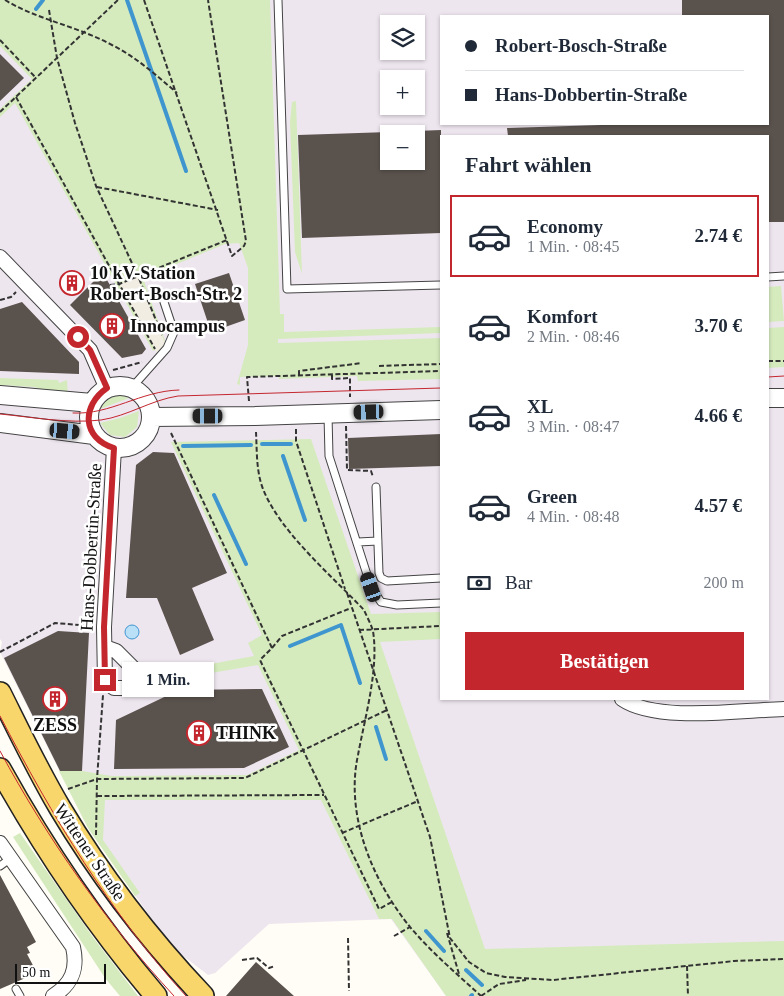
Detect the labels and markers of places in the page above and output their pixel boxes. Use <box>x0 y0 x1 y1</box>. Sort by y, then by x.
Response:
place label: 10 kV-Station Robert-Bosch-Str. 2 <box>90 263 242 304</box>
building icon: 10 kV-Station Robert-Bosch-Str. 2 <box>59 270 85 296</box>
building icon: Innocampus <box>99 313 125 339</box>
place label: Innocampus <box>130 316 225 336</box>
building icon: ZESS <box>42 686 68 712</box>
place label: ZESS <box>33 715 77 735</box>
building icon: THINK <box>186 720 212 746</box>
place label: THINK <box>216 723 276 743</box>

